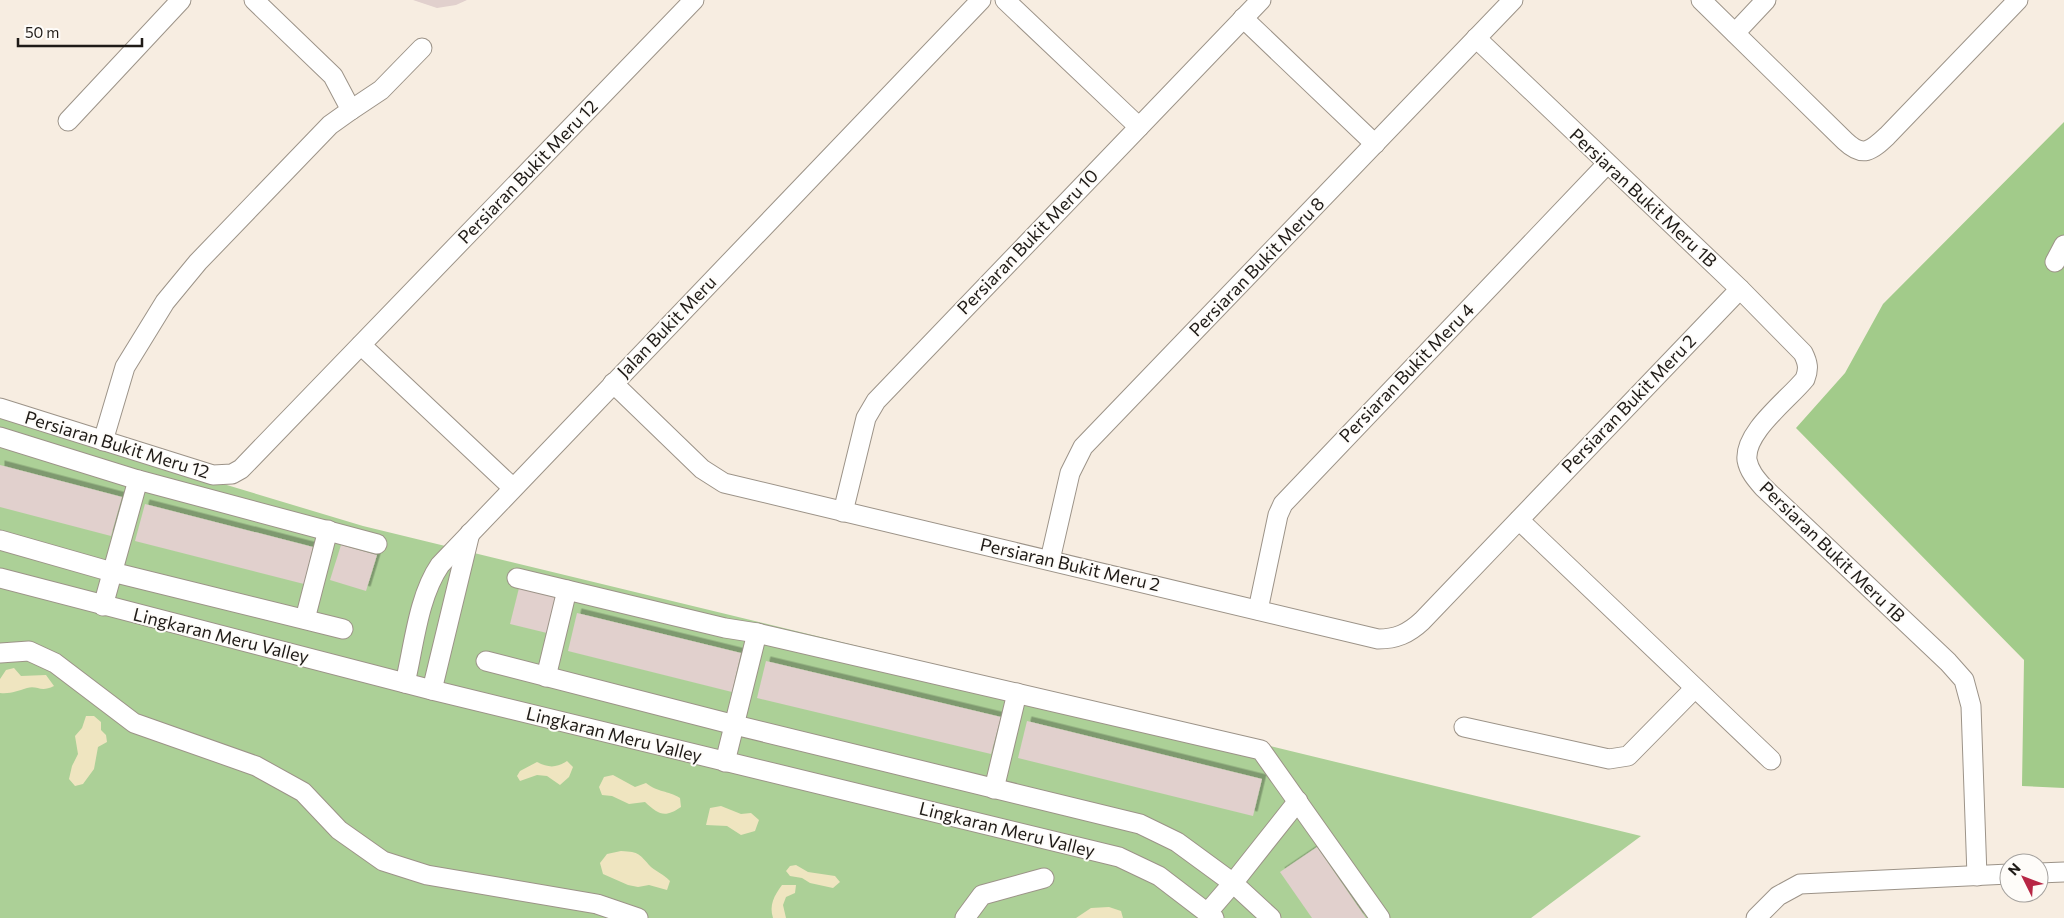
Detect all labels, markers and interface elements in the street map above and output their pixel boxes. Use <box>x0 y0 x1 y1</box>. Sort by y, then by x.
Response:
scale bar <box>18 15 141 47</box>
text: 50 m <box>25 23 59 41</box>
street label: Persiaran Bukit Meru 12 <box>453 95 602 248</box>
street label: Persiaran Bukit Meru 1B <box>1565 123 1722 271</box>
street label: Persiaran Bukit Meru 10 <box>952 164 1102 319</box>
street label: Persiaran Bukit Meru 8 <box>1184 192 1328 340</box>
street label: Jalan Bukit Meru <box>612 271 720 382</box>
street label: Persiaran Bukit Meru 4 <box>1334 298 1479 446</box>
street label: Persiaran Bukit Meru 2 <box>1556 329 1700 477</box>
street label: Persiaran Bukit Meru 12 <box>22 405 212 483</box>
street label: Persiaran Bukit Meru 1B <box>1756 476 1910 626</box>
street label: Persiaran Bukit Meru 2 <box>978 533 1162 595</box>
street label: Lingkaran Meru Valley <box>131 603 311 668</box>
street label: Lingkaran Meru Valley <box>524 702 704 767</box>
street label: Lingkaran Meru Valley <box>917 797 1097 862</box>
north arrow <box>1999 853 2049 903</box>
text: N <box>2004 859 2024 879</box>

